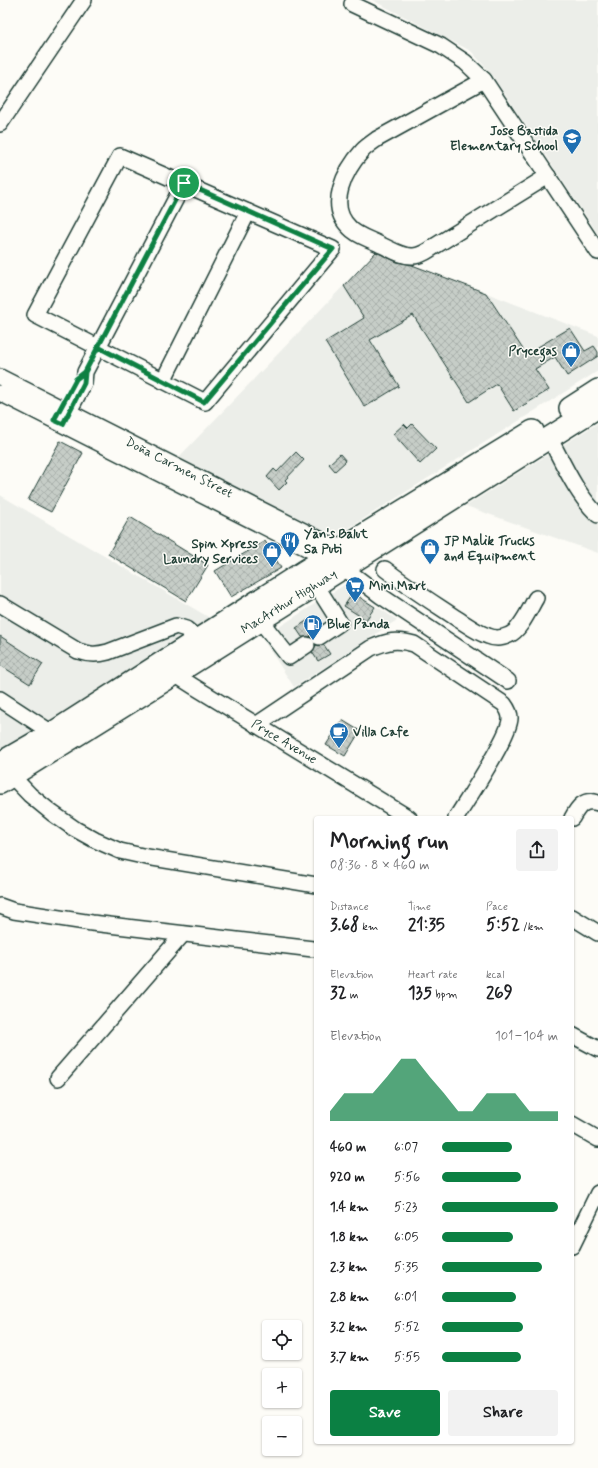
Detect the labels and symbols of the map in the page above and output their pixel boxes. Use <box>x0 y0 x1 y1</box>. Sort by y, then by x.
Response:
place label: Jose Bastida Elementary School <box>450 123 558 155</box>
school or university icon: Jose Bastida Elementary School <box>561 127 583 155</box>
pin <box>167 166 201 200</box>
shop icon: Prycegas <box>560 340 582 368</box>
place label: Prycegas <box>509 343 557 363</box>
street label: Doña Carmen Street <box>123 434 236 502</box>
place label: Yan's Balut Sa Puti <box>304 526 368 558</box>
restaurant icon: Yan's Balut Sa Puti <box>279 530 301 558</box>
place label: JP Malik Trucks and Equipment <box>444 533 536 565</box>
place label: Spin Xpress Laundry Services <box>163 536 258 568</box>
shop icon: JP Malik Trucks and Equipment <box>419 537 441 565</box>
shop icon: Spin Xpress Laundry Services <box>261 540 283 568</box>
street label: MacArthur Highway <box>238 566 341 639</box>
supermarket icon: Mini Mart <box>344 575 366 603</box>
place label: Mini Mart <box>369 578 426 595</box>
fuel station icon: Blue Panda <box>302 613 324 641</box>
place label: Blue Panda <box>327 616 390 633</box>
street label: Pryce Avenue <box>248 716 320 768</box>
cafe icon: Villa Cafe <box>328 721 350 749</box>
place label: Villa Cafe <box>353 724 410 741</box>

